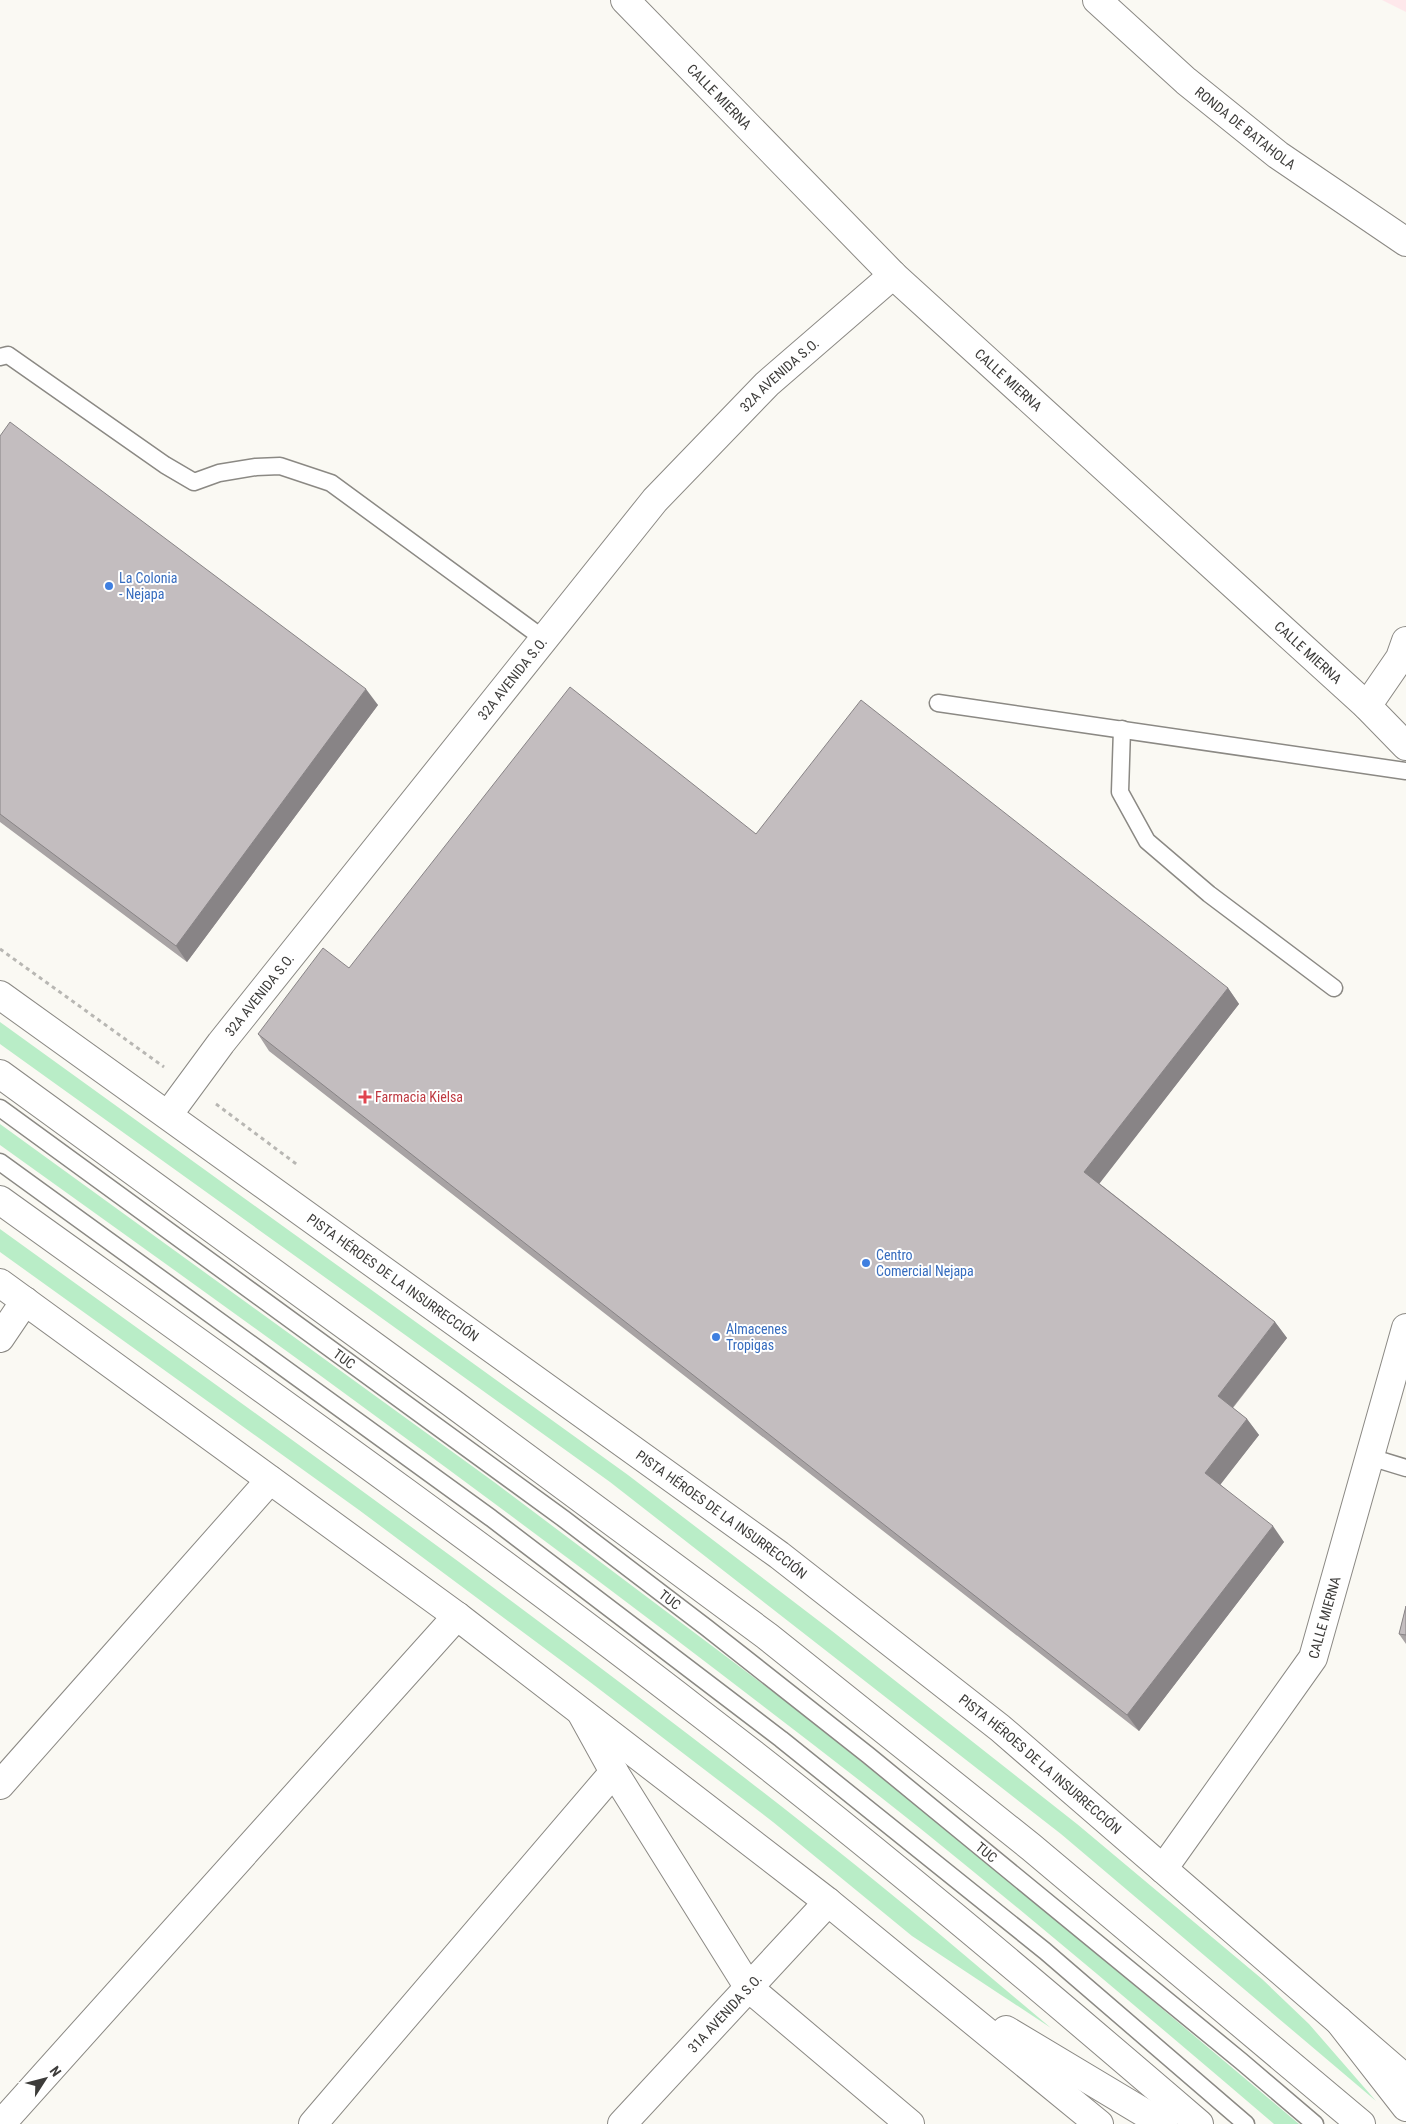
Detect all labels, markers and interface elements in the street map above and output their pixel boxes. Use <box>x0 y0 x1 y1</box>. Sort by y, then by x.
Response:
street label: CALLE MIERNA <box>684 61 755 133</box>
street label: RONDA DE BATAHOLA <box>1192 83 1299 173</box>
street label: 32A AVENIDA S.O. <box>737 335 822 415</box>
street label: CALLE MIERNA <box>972 345 1045 414</box>
place label: La Colonia - Nejapa <box>119 570 177 602</box>
marker: La Colonia - Nejapa <box>103 580 115 592</box>
street label: CALLE MIERNA <box>1271 618 1345 687</box>
street label: 32A AVENIDA S.O. <box>474 634 550 723</box>
street label: 32A AVENIDA S.O. <box>222 950 297 1039</box>
place label: Farmacia Kielsa <box>375 1089 463 1105</box>
marker: Farmacia Kielsa <box>359 1091 371 1103</box>
street label: PISTA HÉROES DE LA INSURRECCIÓN <box>304 1210 482 1345</box>
place label: Centro Comercial Nejapa <box>876 1247 974 1279</box>
marker: Centro Comercial Nejapa <box>860 1257 872 1269</box>
place label: Almacenes Tropigas <box>726 1321 787 1353</box>
marker: Almacenes Tropigas <box>710 1331 722 1343</box>
street label: TUC <box>330 1346 358 1372</box>
street label: PISTA HÉROES DE LA INSURRECCIÓN <box>633 1447 810 1582</box>
street label: CALLE MIERNA <box>1305 1574 1344 1661</box>
street label: TUC <box>656 1586 684 1613</box>
street label: PISTA HÉROES DE LA INSURRECCIÓN <box>956 1691 1125 1837</box>
street label: TUC <box>972 1839 1001 1866</box>
street label: 31A AVENIDA S.O. <box>684 1971 765 2056</box>
north arrow <box>20 2054 70 2104</box>
text: N <box>47 2063 65 2080</box>

